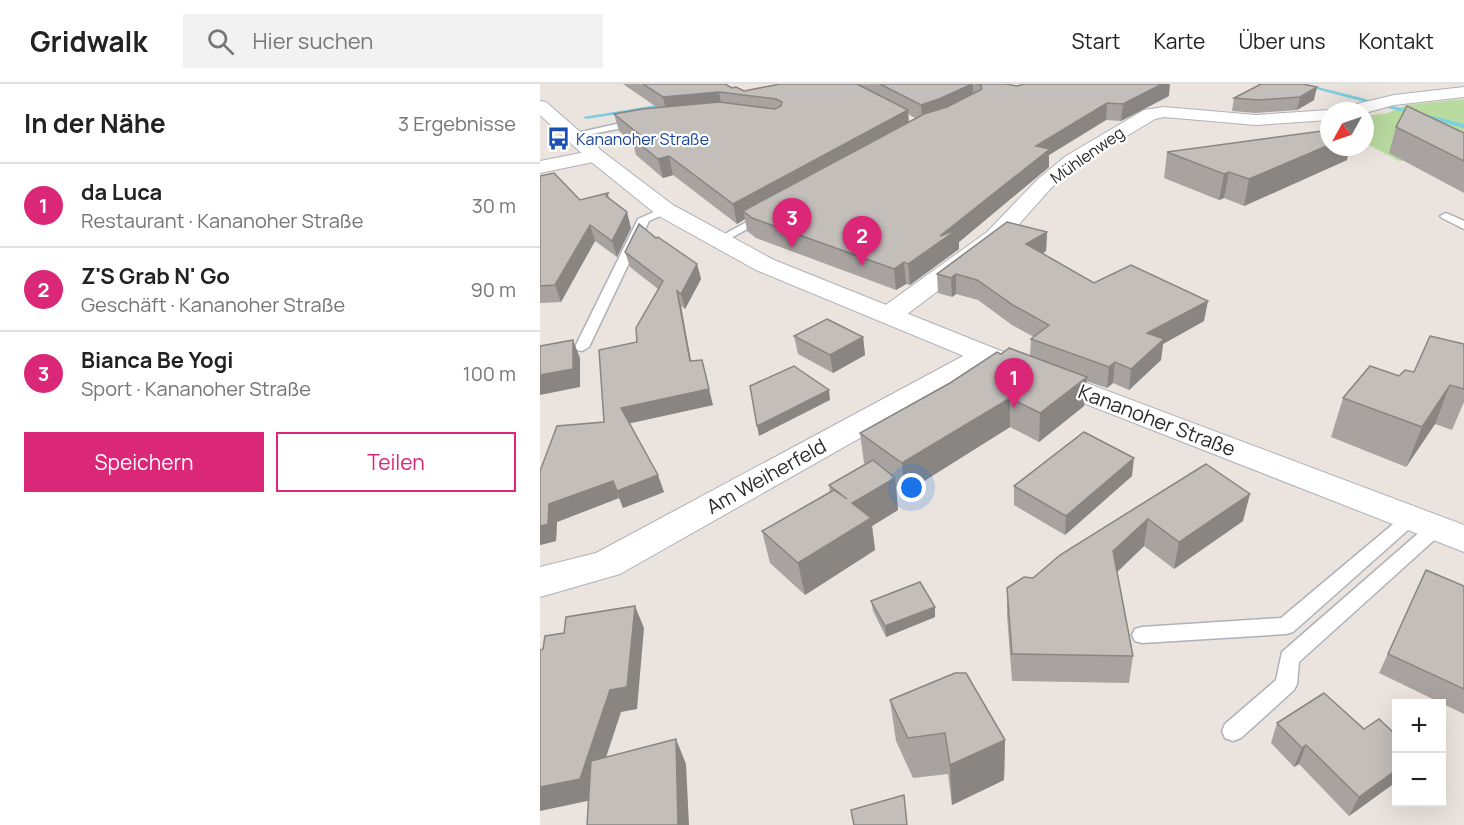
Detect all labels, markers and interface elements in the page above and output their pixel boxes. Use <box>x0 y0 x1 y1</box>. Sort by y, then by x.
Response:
search box <box>183 14 603 68</box>
text: Gridwalk <box>30 22 147 60</box>
icon: search <box>204 25 237 58</box>
text: Hier suchen <box>252 26 373 56</box>
text: Start <box>1071 27 1120 55</box>
text: Karte <box>1153 27 1205 55</box>
text: Über uns <box>1238 27 1326 55</box>
text: Kontakt <box>1359 27 1434 55</box>
north arrow <box>1320 102 1374 156</box>
text: In der Nähe <box>24 105 166 141</box>
text: 3 Ergebnisse <box>398 110 516 137</box>
street label: Mühlenweg <box>1046 121 1128 189</box>
bus stop icon: Kananoher Straße <box>545 126 571 152</box>
place label: Kananoher Straße <box>576 128 709 150</box>
text: da Luca <box>81 177 162 207</box>
text: 1 <box>39 192 48 219</box>
text: 30 m <box>472 192 516 219</box>
pin: 3 <box>772 198 812 248</box>
text: Restaurant · Kananoher Straße <box>81 207 363 234</box>
pin: 2 <box>842 216 882 266</box>
text: Z'S Grab N' Go <box>81 261 230 291</box>
text: 2 <box>38 276 49 303</box>
text: 90 m <box>470 276 516 303</box>
text: Geschäft · Kananoher Straße <box>81 291 345 318</box>
text: Bianca Be Yogi <box>81 345 233 375</box>
pin: 1 <box>994 358 1034 408</box>
text: 3 <box>38 360 49 387</box>
text: 100 m <box>463 360 516 387</box>
text: Sport · Kananoher Straße <box>81 375 311 402</box>
street label: Kananoher Straße <box>1075 378 1239 462</box>
button: Speichern <box>24 432 264 492</box>
button: Teilen <box>276 432 516 492</box>
street label: Am Weiherfeld <box>701 432 831 520</box>
your location <box>897 473 926 502</box>
map controls <box>1392 699 1446 807</box>
button: + <box>1392 699 1446 753</box>
button: − <box>1392 753 1446 807</box>

